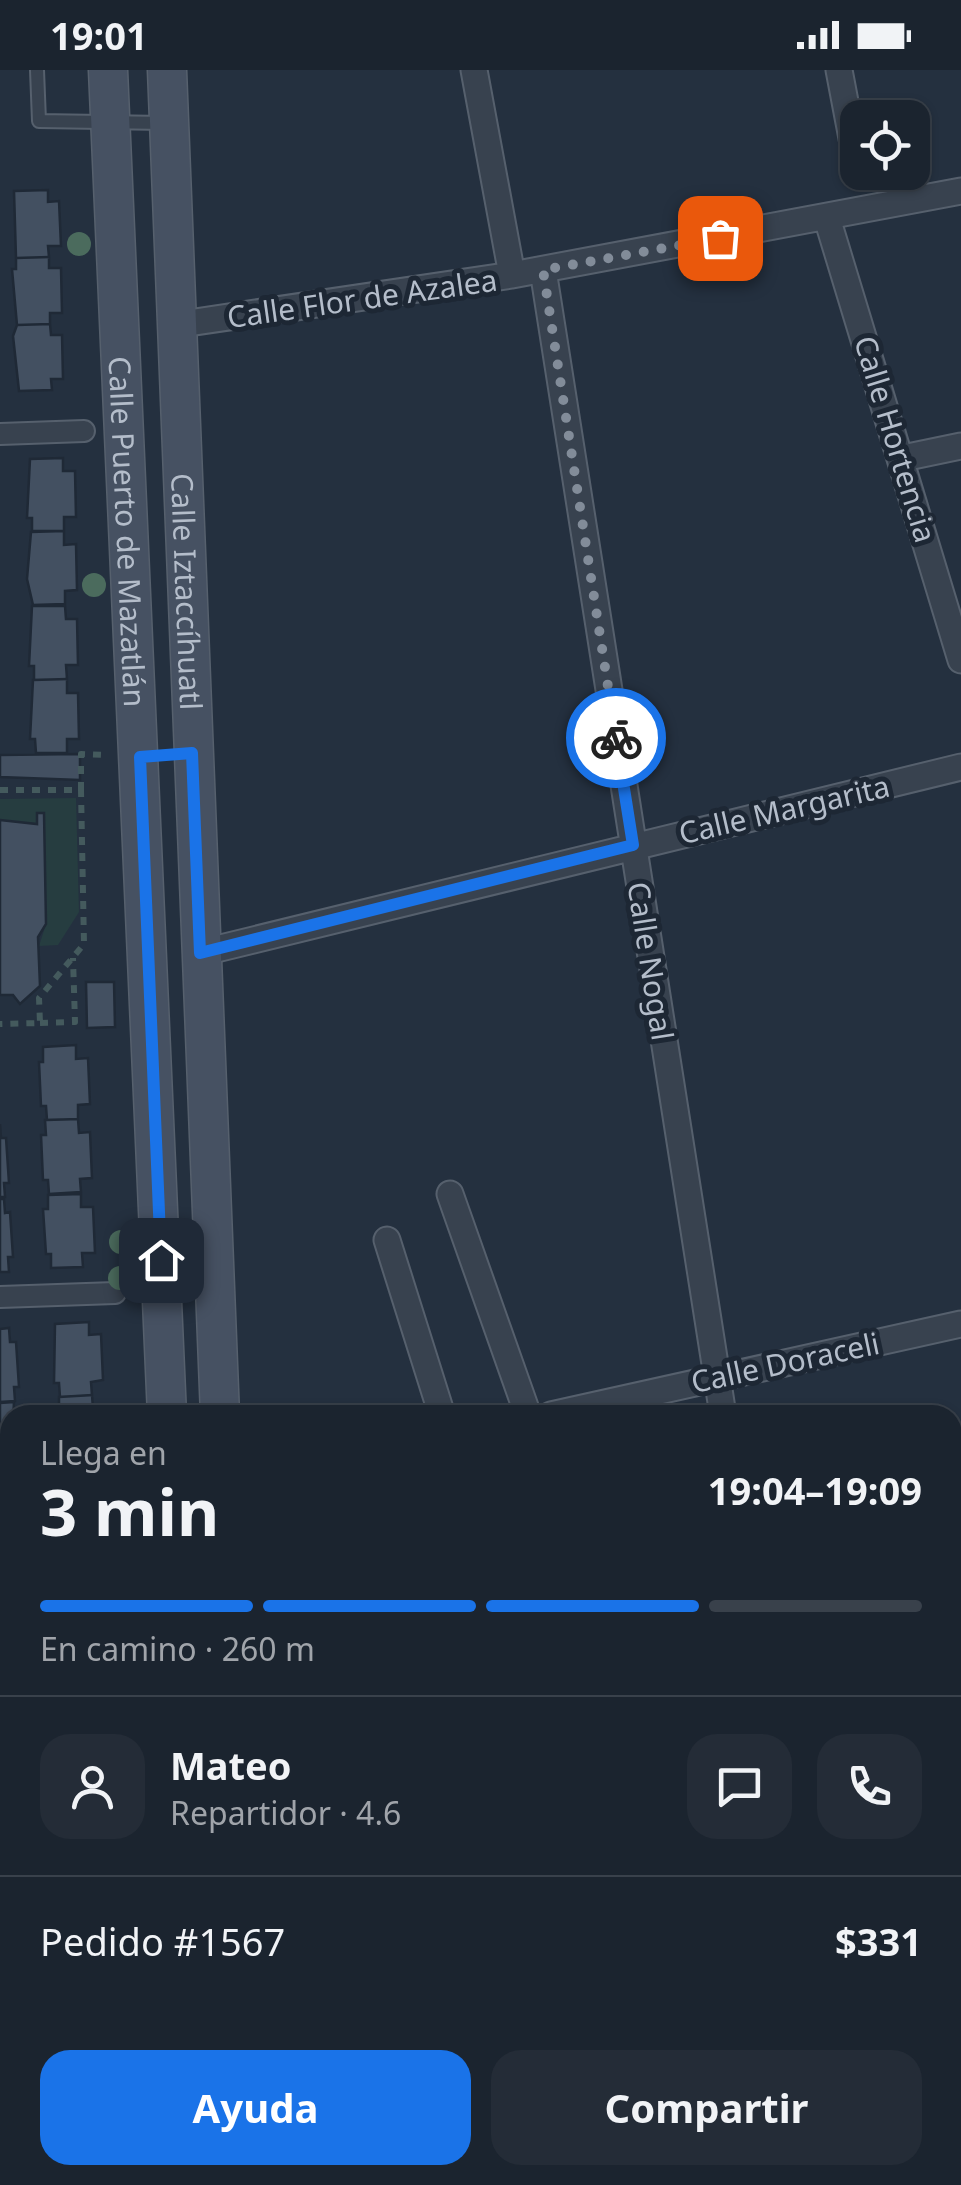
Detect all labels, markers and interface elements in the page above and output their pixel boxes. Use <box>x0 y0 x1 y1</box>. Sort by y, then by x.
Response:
text: 19:01 <box>50 9 148 61</box>
map controls <box>840 100 930 190</box>
button: locate <box>840 100 930 190</box>
pin <box>678 196 763 281</box>
icon: bag <box>693 211 748 266</box>
street label: Calle Flor de Azalea <box>224 259 500 337</box>
street label: Calle Hortencia <box>845 331 947 547</box>
street label: Calle Puerto de Mazatlán <box>100 355 156 708</box>
street label: Calle Iztaccíhuatl <box>162 472 213 711</box>
courier <box>566 688 666 788</box>
icon: bike <box>589 711 644 766</box>
street label: Calle Margarita <box>675 765 893 853</box>
street label: Calle Nogal <box>618 879 684 1043</box>
pin <box>119 1218 204 1303</box>
icon: home <box>134 1233 189 1288</box>
street label: Calle Doraceli <box>687 1322 883 1402</box>
text: Llega en <box>40 1431 167 1474</box>
text: 19:04–19:09 <box>708 1464 922 1516</box>
text: 3 min <box>40 1467 219 1555</box>
text: En camino · 260 m <box>40 1627 315 1670</box>
button: person <box>40 1734 145 1839</box>
button: chat <box>687 1734 792 1839</box>
button: phone <box>817 1734 922 1839</box>
text: Mateo <box>170 1739 292 1791</box>
text: Repartidor · 4.6 <box>170 1791 401 1834</box>
text: Pedido #1567 <box>40 1915 285 1967</box>
text: $331 <box>835 1915 922 1967</box>
button: Ayuda <box>40 2050 471 2165</box>
button: Compartir <box>491 2050 922 2165</box>

